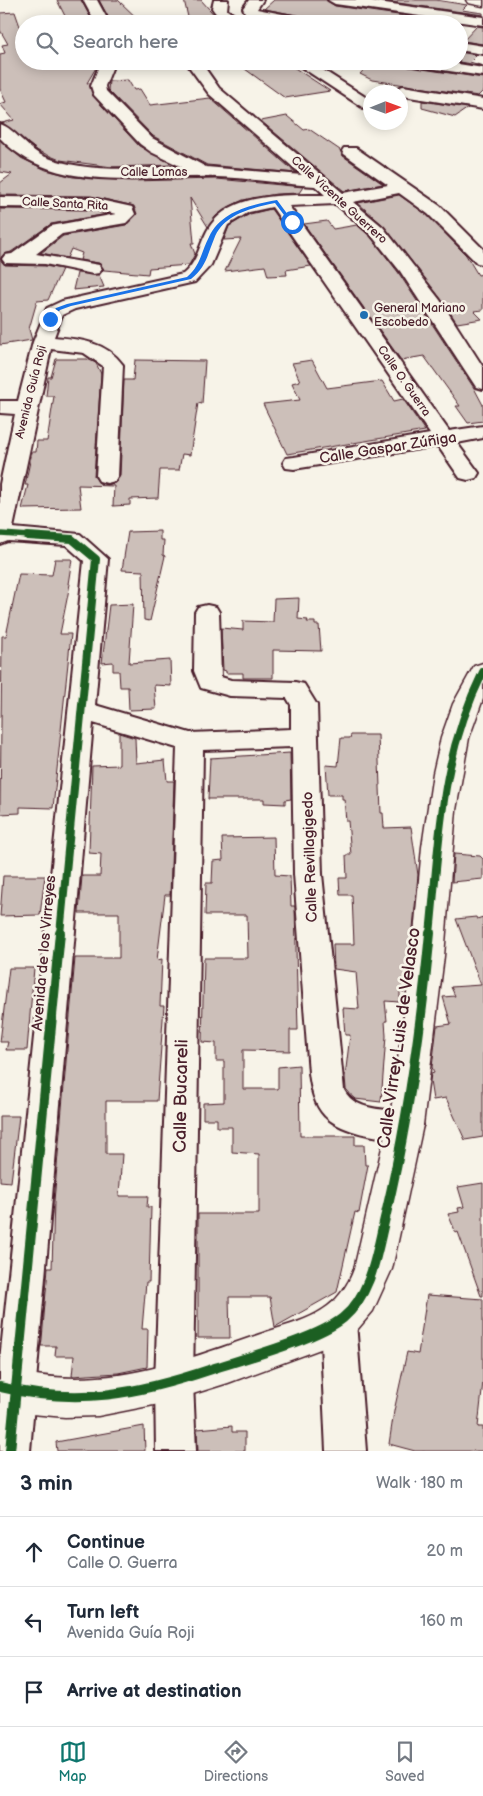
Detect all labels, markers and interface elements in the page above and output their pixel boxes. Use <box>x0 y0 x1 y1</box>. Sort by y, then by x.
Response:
search box <box>15 15 468 70</box>
icon: search <box>33 29 61 57</box>
text: Search here <box>73 31 178 54</box>
north arrow <box>363 85 408 130</box>
street label: Calle Vicente Guerrero <box>288 153 390 247</box>
street label: Calle Lomas <box>121 165 188 180</box>
street label: Calle Santa Rita <box>21 194 109 214</box>
route start <box>281 211 304 234</box>
place label: General Mariano Escobedo <box>374 301 466 330</box>
route end <box>39 308 62 331</box>
marker: General Mariano Escobedo <box>358 309 370 321</box>
street label: Calle O. Guerra <box>374 343 434 419</box>
street label: Avenida Guía Roji <box>12 344 50 440</box>
street label: Calle Gaspar Zúñiga <box>318 428 458 468</box>
street label: Calle Revillagigedo <box>298 791 322 923</box>
street label: Avenida de los Virreyes <box>28 874 60 1032</box>
street label: Calle Virrey Luis de Velasco <box>373 926 425 1150</box>
street label: Calle Bucareli <box>170 1039 192 1153</box>
text: 3 min <box>20 1471 73 1496</box>
text: Walk · 180 m <box>376 1474 463 1493</box>
text: Continue <box>67 1531 145 1554</box>
icon: ahead <box>20 1538 48 1566</box>
text: 20 m <box>427 1542 463 1561</box>
text: Calle O. Guerra <box>67 1554 178 1573</box>
text: Turn left <box>67 1601 139 1624</box>
icon: left <box>20 1608 48 1636</box>
text: 160 m <box>420 1612 463 1631</box>
text: Avenida Guía Roji <box>67 1624 194 1643</box>
icon: arrive <box>20 1678 48 1706</box>
text: Arrive at destination <box>67 1680 242 1703</box>
tab: Map <box>59 1738 87 1785</box>
tab: Directions <box>204 1738 268 1785</box>
tab: Saved <box>385 1738 424 1785</box>

